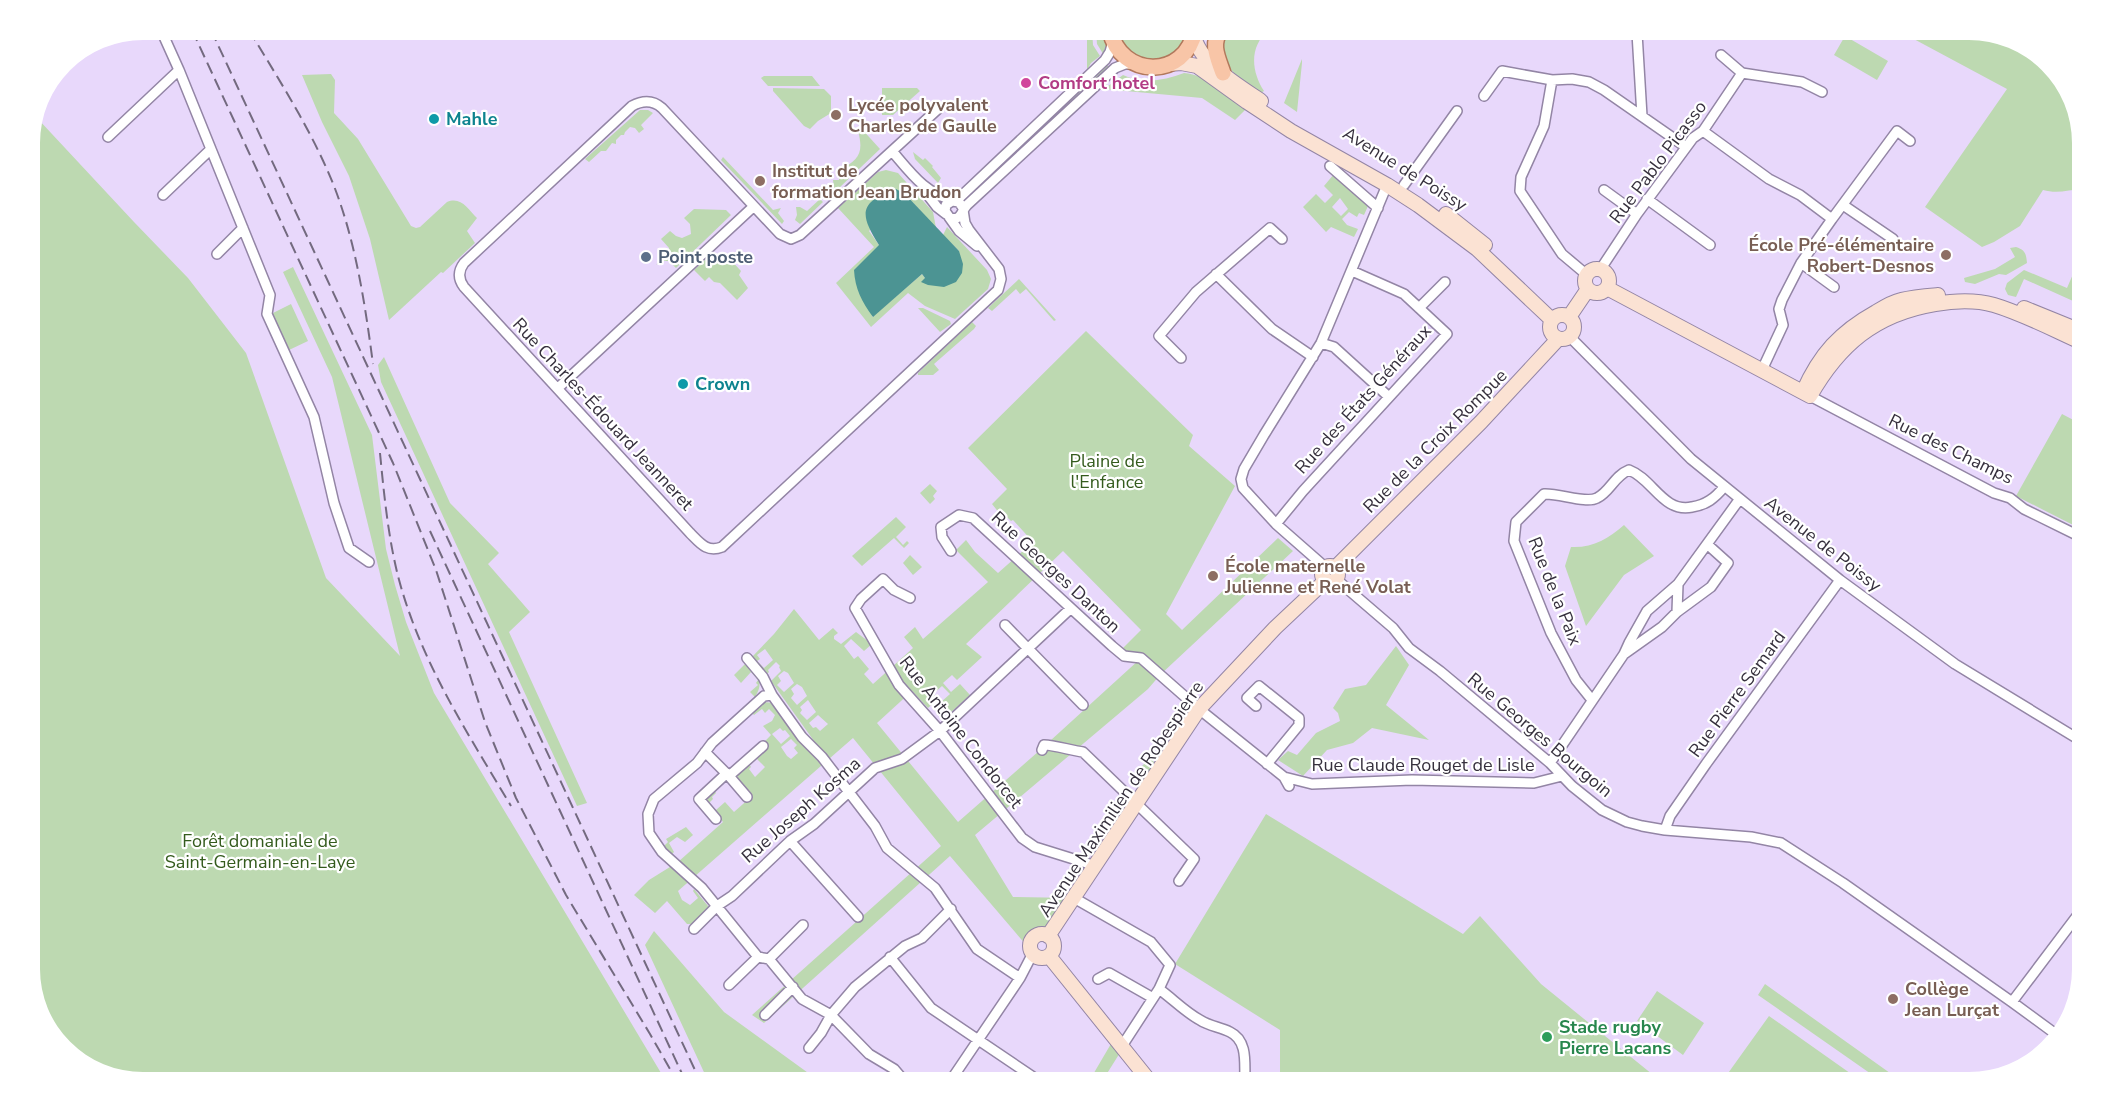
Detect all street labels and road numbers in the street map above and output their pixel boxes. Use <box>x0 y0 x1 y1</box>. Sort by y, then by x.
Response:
street label: Rue Pablo Picasso <box>1604 96 1712 228</box>
street label: Avenue de Poissy <box>1338 121 1472 217</box>
street label: Rue Charles-Édouard Jeanneret <box>507 313 699 516</box>
street label: Rue des États Généraux <box>1289 319 1437 479</box>
street label: Rue de la Croix Rompue <box>1358 364 1512 518</box>
street label: Rue des Champs <box>1885 408 2017 490</box>
street label: Avenue de Poissy <box>1760 491 1887 598</box>
street label: Rue Georges Danton <box>986 506 1126 638</box>
street label: Rue de la Paix <box>1522 533 1588 649</box>
street label: Rue Pierre Semard <box>1683 626 1791 762</box>
street label: Rue Antoine Condorcet <box>894 651 1028 814</box>
street label: Rue Georges Bourgoin <box>1462 667 1618 803</box>
street label: Avenue Maximilien de Robespierre <box>1033 676 1209 922</box>
street label: Rue Joseph Kosma <box>736 752 866 868</box>
street label: Rue Claude Rouget de Lisle <box>1311 753 1535 777</box>

